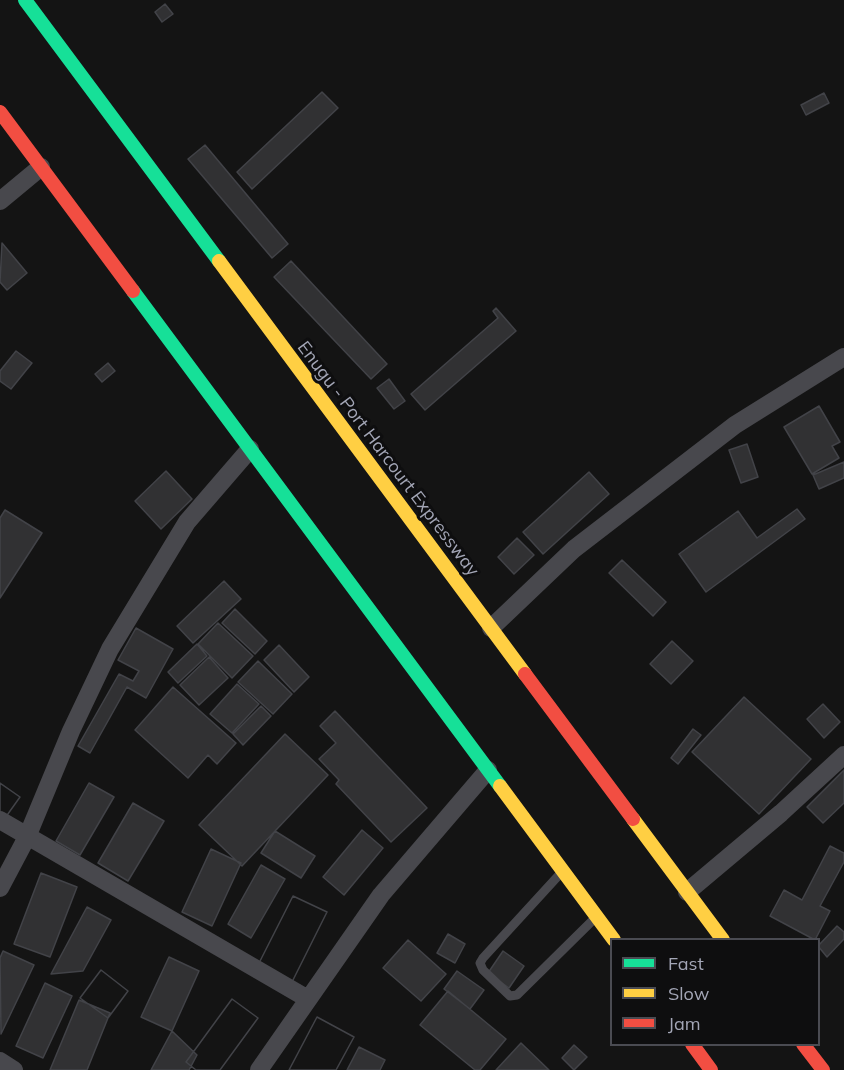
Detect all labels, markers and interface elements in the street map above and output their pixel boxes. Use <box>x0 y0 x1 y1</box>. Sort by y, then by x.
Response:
street label: Enugu - Port Harcourt Expressway <box>293 337 483 581</box>
legend <box>610 938 820 1046</box>
text: Fast <box>668 952 704 975</box>
text: Slow <box>668 982 709 1005</box>
text: Jam <box>668 1012 701 1035</box>

